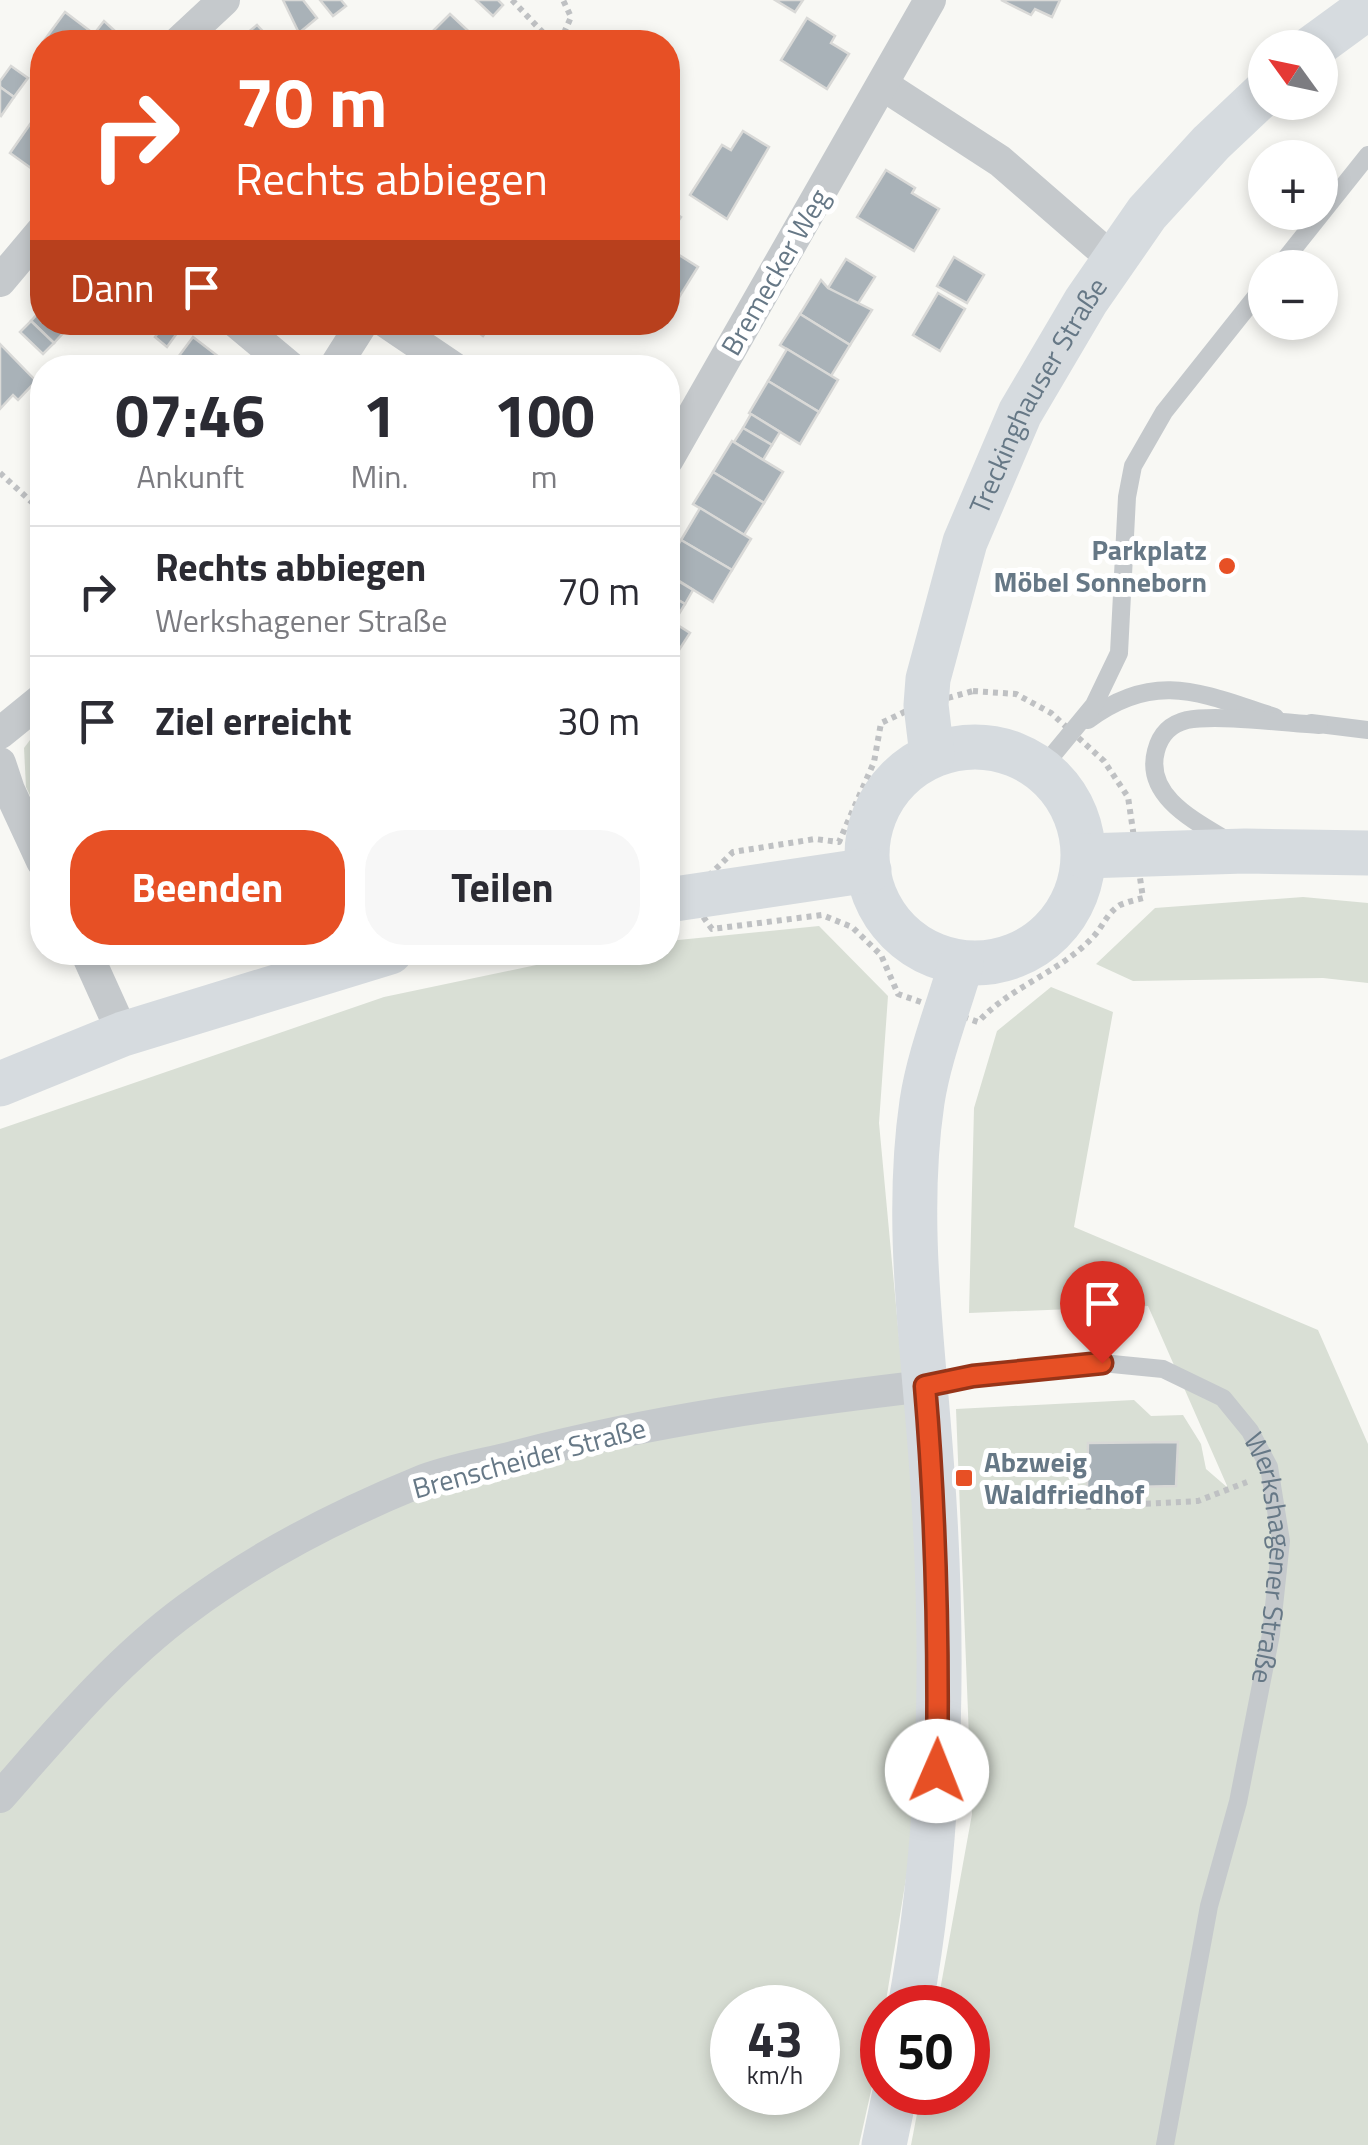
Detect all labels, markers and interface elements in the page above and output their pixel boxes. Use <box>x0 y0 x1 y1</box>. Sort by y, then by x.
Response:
north arrow <box>1248 30 1338 120</box>
map controls <box>1248 30 1338 340</box>
text: 70 m <box>235 48 388 154</box>
icon: right <box>70 70 200 200</box>
button: + <box>1248 140 1338 230</box>
text: Rechts abbiegen <box>235 144 548 212</box>
street label: Bremecker Weg <box>709 180 840 363</box>
button: − <box>1248 250 1338 340</box>
text: Dann <box>70 259 154 317</box>
icon: arrive <box>174 260 229 315</box>
street label: Treckinghauser Straße <box>957 268 1117 521</box>
text: 07:46 <box>115 369 265 460</box>
text: 1 <box>363 369 396 460</box>
text: 100 <box>494 369 595 460</box>
text: Ankunft <box>136 452 244 500</box>
text: Min. <box>350 452 408 500</box>
text: m <box>531 452 558 500</box>
place label: Parkplatz Möbel Sonneborn <box>994 528 1207 603</box>
text: Rechts abbiegen <box>155 538 426 596</box>
marker: Parkplatz Möbel Sonneborn <box>1216 555 1238 577</box>
text: 70 m <box>557 562 640 620</box>
icon: right <box>70 564 125 619</box>
text: Werkshagener Straße <box>155 596 447 644</box>
text: Ziel erreicht <box>155 692 352 750</box>
text: 30 m <box>557 692 640 750</box>
icon: arrive <box>70 694 125 749</box>
button: Beenden <box>70 830 345 945</box>
button: Teilen <box>365 830 640 945</box>
pin <box>1060 1261 1145 1364</box>
icon: arrive <box>1075 1276 1130 1331</box>
street label: Brenscheider Straße <box>407 1406 650 1509</box>
street label: Werkshagener Straße <box>1233 1424 1304 1688</box>
place label: Abzweig Waldfriedhof <box>984 1440 1145 1515</box>
marker: Abzweig Waldfriedhof <box>953 1467 975 1489</box>
position arrow <box>885 1719 989 1823</box>
speed limit sign: 50 <box>860 1985 990 2115</box>
text: 43 <box>747 2000 803 2076</box>
text: km/h <box>747 2056 803 2094</box>

